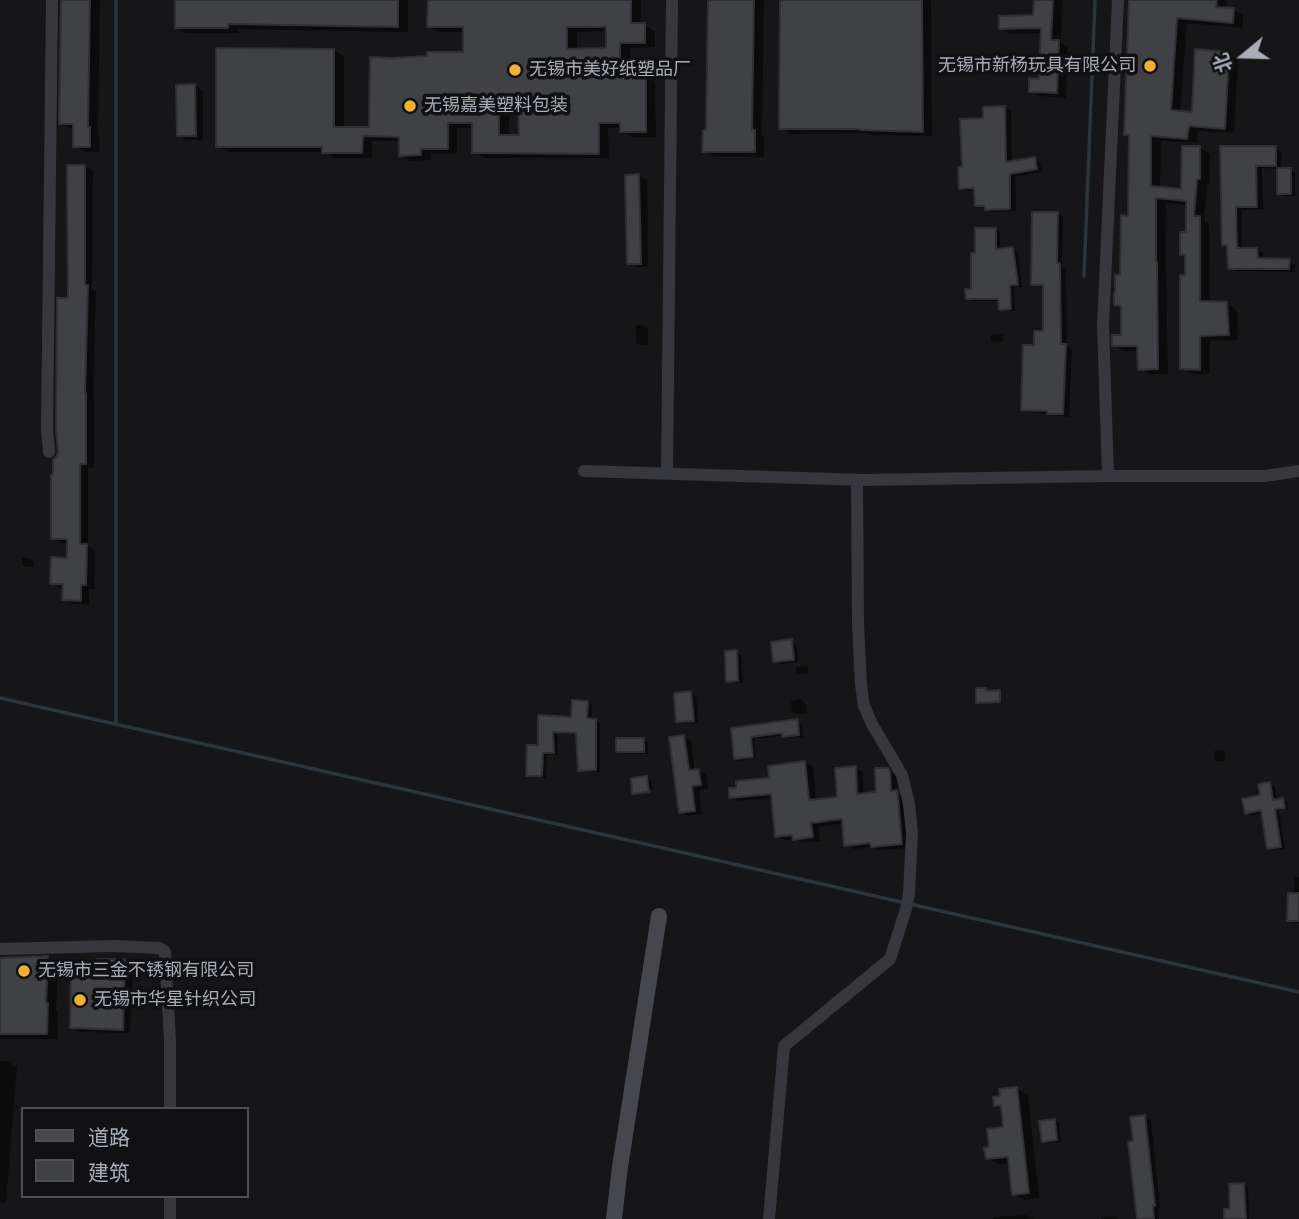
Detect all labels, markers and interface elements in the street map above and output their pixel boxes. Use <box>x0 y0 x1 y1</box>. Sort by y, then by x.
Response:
north arrow <box>1208 21 1278 91</box>
text: 北 <box>1210 51 1236 75</box>
place label: 无锡市新杨玩具有限公司 <box>938 55 1136 77</box>
marker: 无锡市新杨玩具有限公司 <box>1142 58 1158 74</box>
place label: 无锡市美好纸塑品厂 <box>529 59 691 81</box>
marker: 无锡市美好纸塑品厂 <box>507 62 523 78</box>
place label: 无锡嘉美塑料包装 <box>424 95 568 117</box>
marker: 无锡嘉美塑料包装 <box>402 98 418 114</box>
place label: 无锡市三金不锈钢有限公司 <box>38 960 254 982</box>
marker: 无锡市三金不锈钢有限公司 <box>16 963 32 979</box>
place label: 无锡市华星针织公司 <box>94 989 256 1011</box>
marker: 无锡市华星针织公司 <box>72 992 88 1008</box>
legend <box>21 1107 248 1198</box>
text: 道路 <box>88 1126 130 1149</box>
text: 建筑 <box>88 1161 130 1184</box>

